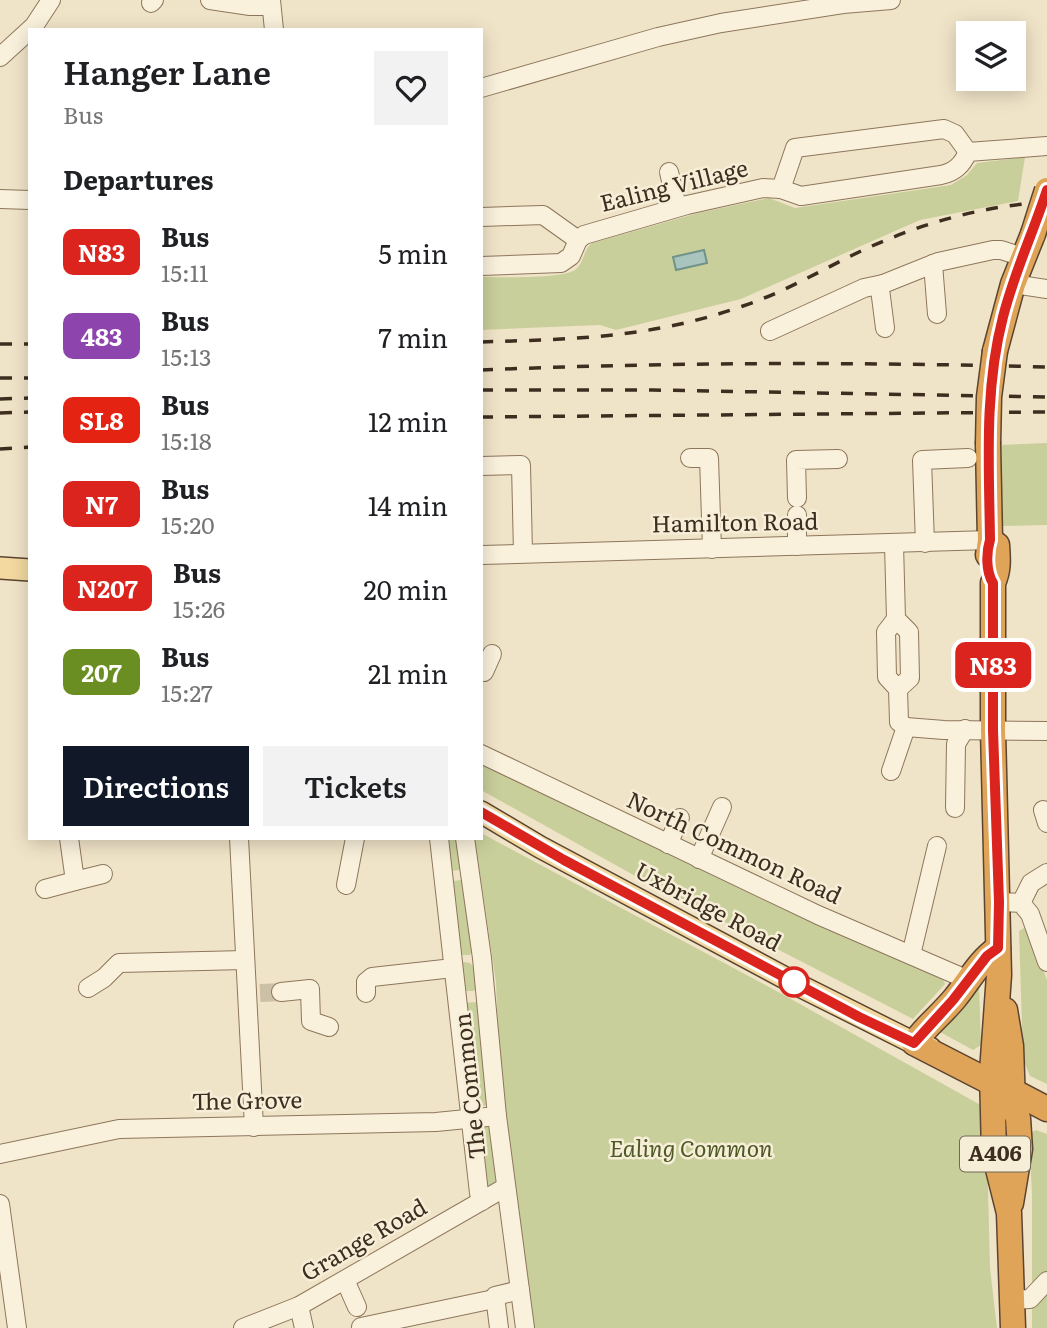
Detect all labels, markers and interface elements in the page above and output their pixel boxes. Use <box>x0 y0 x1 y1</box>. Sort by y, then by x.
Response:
map controls <box>956 21 1026 91</box>
button: layers <box>956 21 1026 91</box>
text: Hanger Lane <box>63 46 271 95</box>
button: heart <box>374 51 448 125</box>
text: Bus <box>63 97 103 131</box>
street label: Ealing Village <box>596 149 751 219</box>
text: Departures <box>63 159 214 198</box>
text: Bus <box>161 216 209 255</box>
text: 5 min <box>379 233 448 272</box>
text: N83 <box>78 234 125 269</box>
text: 15:11 <box>161 255 208 289</box>
text: Bus <box>161 300 209 339</box>
text: 7 min <box>379 317 448 356</box>
text: 483 <box>81 318 122 353</box>
text: 15:13 <box>161 339 212 373</box>
text: Bus <box>161 384 209 423</box>
text: 12 min <box>368 401 448 440</box>
text: SL8 <box>79 402 124 437</box>
text: 15:18 <box>161 423 212 457</box>
text: Bus <box>161 468 209 507</box>
text: 14 min <box>368 485 448 524</box>
text: N7 <box>85 486 118 521</box>
street label: Hamilton Road <box>651 503 819 539</box>
text: 15:20 <box>161 507 214 541</box>
text: Bus <box>173 552 221 591</box>
text: 20 min <box>363 569 448 608</box>
text: N207 <box>77 570 138 605</box>
text: 15:26 <box>173 591 225 625</box>
text: Bus <box>161 636 209 675</box>
line badge: N83 <box>953 642 1033 688</box>
text: N83 <box>969 647 1017 682</box>
text: 21 min <box>368 653 448 692</box>
text: 207 <box>81 654 122 689</box>
text: 15:27 <box>161 675 213 709</box>
button: Directions <box>63 746 249 826</box>
button: Tickets <box>263 746 448 826</box>
street label: North Common Road <box>622 781 848 911</box>
street label: Uxbridge Road <box>630 852 788 958</box>
unlabelled marker <box>779 967 809 997</box>
street label: The Common <box>443 1011 493 1161</box>
street label: The Grove <box>191 1081 303 1117</box>
park label: Ealing Common <box>609 1130 773 1164</box>
road number: A406 <box>960 1136 1030 1172</box>
street label: Grange Road <box>294 1188 432 1288</box>

